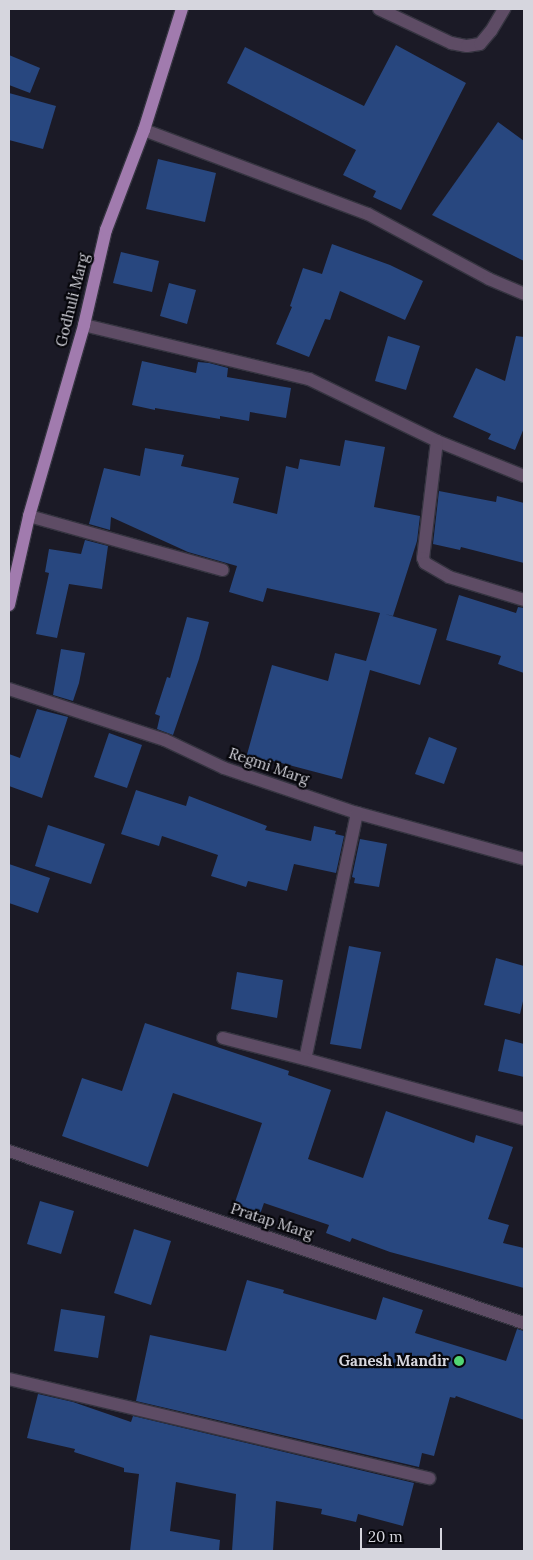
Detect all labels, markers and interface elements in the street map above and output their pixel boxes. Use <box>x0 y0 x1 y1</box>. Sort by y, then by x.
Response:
street label: Godhuli Marg <box>52 251 92 349</box>
street label: Regmi Marg <box>227 744 311 788</box>
street label: Pratap Marg <box>228 1199 316 1243</box>
place label: Ganesh Mandir <box>339 1352 449 1370</box>
marker: Ganesh Mandir <box>453 1355 465 1367</box>
scale bar <box>363 1518 446 1550</box>
text: 20 m <box>368 1527 403 1546</box>

